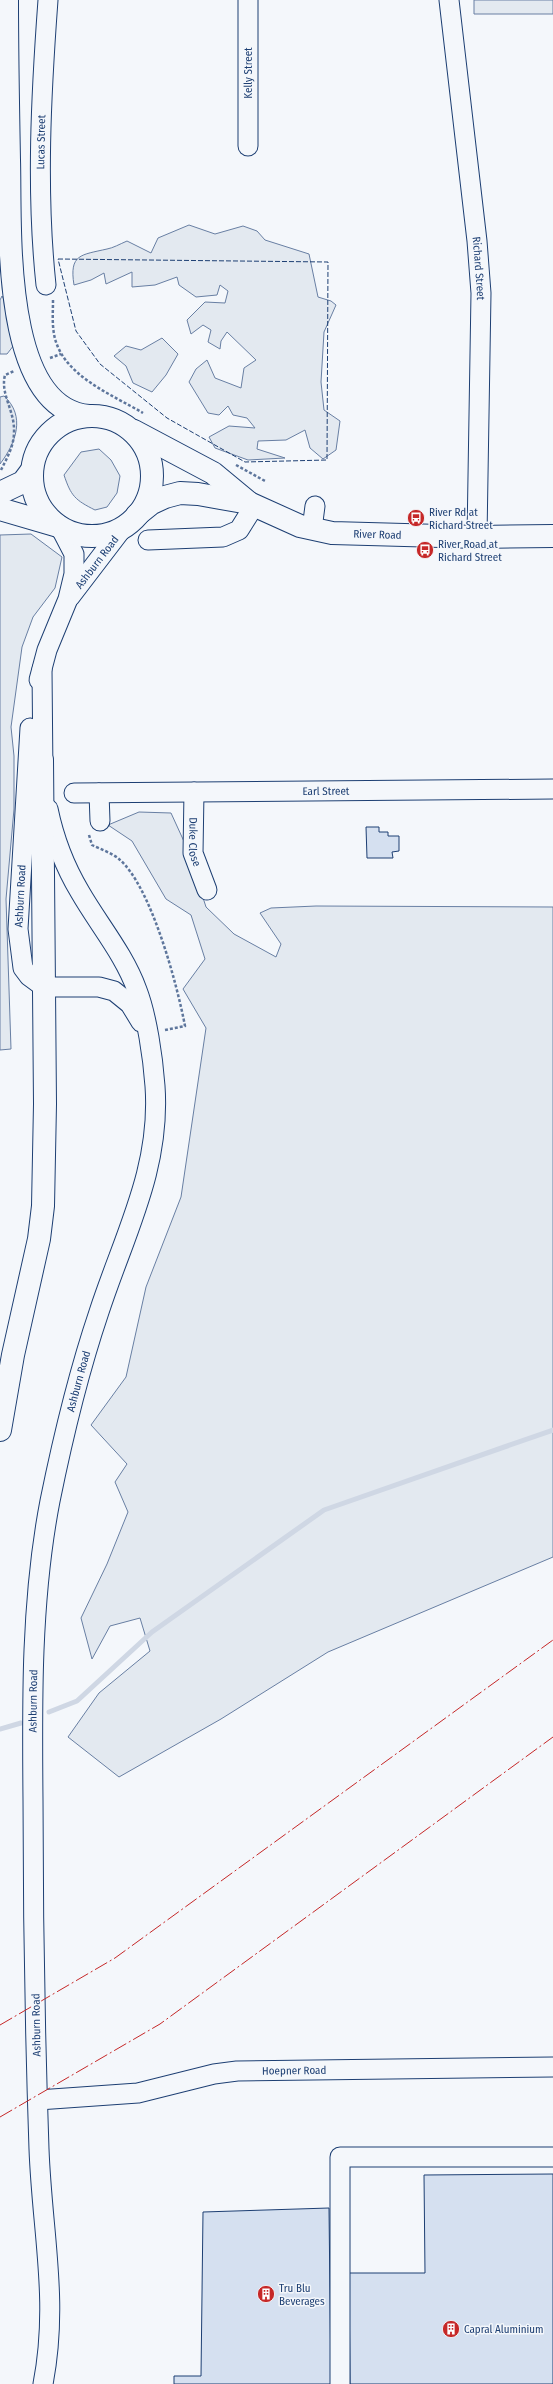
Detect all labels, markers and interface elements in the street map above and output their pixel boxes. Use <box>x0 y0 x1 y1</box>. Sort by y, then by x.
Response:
street label: Kelly Street <box>242 47 255 99</box>
street label: Lucas Street <box>34 114 48 170</box>
street label: Richard Street <box>470 236 487 301</box>
place label: River Rd at Richard Street <box>429 506 493 532</box>
bus stop icon: River Rd at Richard Street <box>406 508 426 528</box>
street label: River Road <box>353 528 402 542</box>
street label: Ashburn Road <box>73 533 121 591</box>
place label: River Road at Richard Street <box>438 538 502 564</box>
bus stop icon: River Road at Richard Street <box>415 540 435 560</box>
street label: Earl Street <box>303 785 350 798</box>
street label: Duke Close <box>186 817 203 868</box>
street label: Ashburn Road <box>12 864 29 928</box>
street label: Ashburn Road <box>64 1349 93 1413</box>
street label: Ashburn Road <box>27 1669 40 1732</box>
street label: Ashburn Road <box>29 1993 44 2057</box>
street label: Hoepner Road <box>262 2064 326 2078</box>
place label: Tru Blu Beverages <box>279 2282 325 2308</box>
building icon: Tru Blu Beverages <box>256 2284 276 2304</box>
building icon: Capral Aluminium <box>441 2319 461 2339</box>
place label: Capral Aluminium <box>464 2323 543 2336</box>

